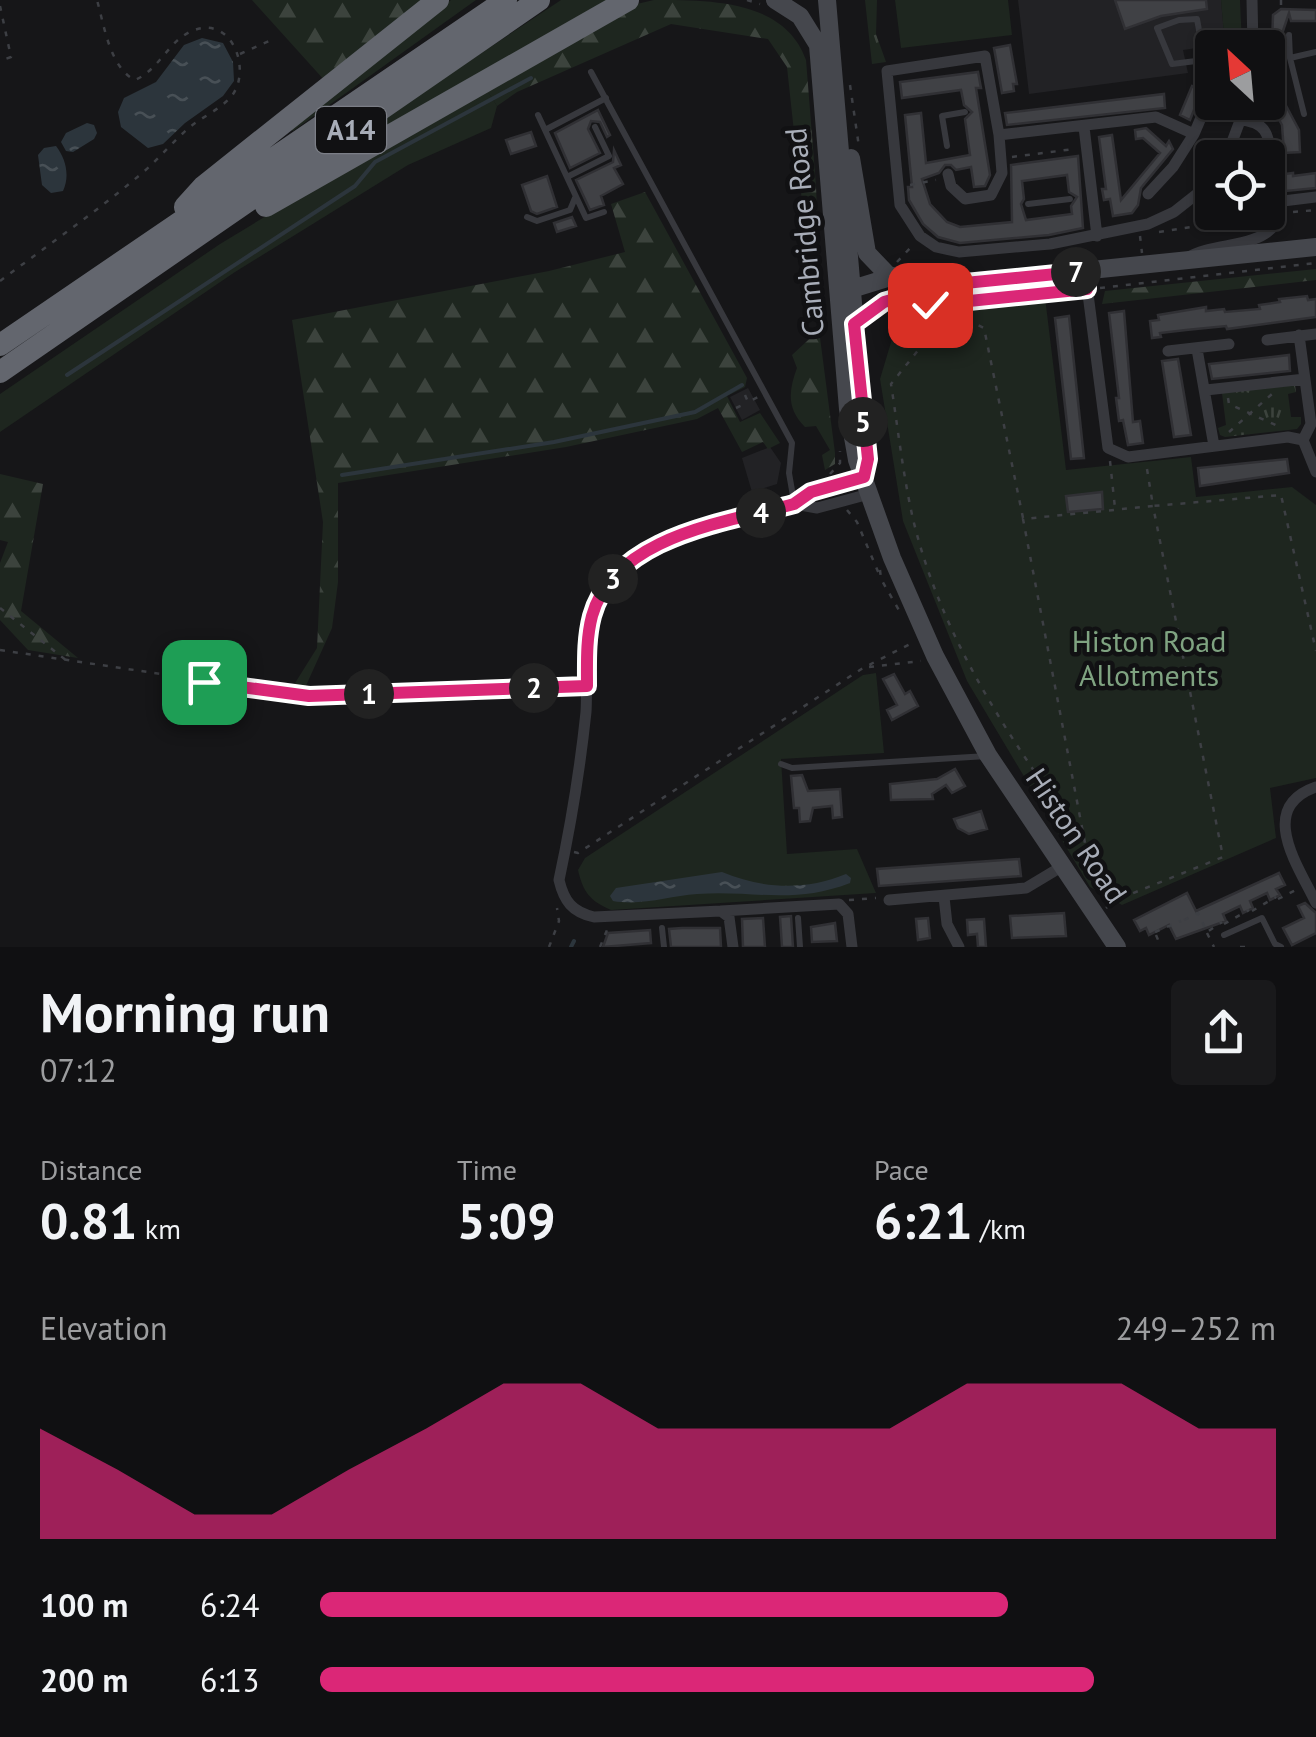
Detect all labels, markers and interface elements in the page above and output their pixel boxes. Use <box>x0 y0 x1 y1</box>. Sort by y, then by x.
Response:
north arrow <box>1195 30 1285 120</box>
map controls <box>1195 30 1285 230</box>
road number: A14 <box>316 107 386 153</box>
street label: Cambridge Road <box>775 126 832 338</box>
button: locate <box>1195 140 1285 230</box>
pin: 7 <box>1051 247 1101 297</box>
text: 7 <box>1068 253 1084 290</box>
pin <box>888 263 973 348</box>
icon: check <box>903 278 958 333</box>
pin: 5 <box>838 397 888 447</box>
text: 5 <box>855 403 871 440</box>
pin: 4 <box>736 488 786 538</box>
text: 4 <box>753 494 769 531</box>
pin: 3 <box>588 554 638 604</box>
text: 3 <box>605 560 621 597</box>
park label: Histon Road Allotments <box>1072 621 1226 694</box>
pin <box>162 640 247 725</box>
icon: arrive <box>177 655 232 710</box>
pin: 2 <box>509 663 559 713</box>
pin: 1 <box>344 669 394 719</box>
text: 2 <box>526 669 542 706</box>
text: 1 <box>361 675 377 712</box>
street label: Histon Road <box>1018 760 1137 910</box>
text: Morning run <box>40 976 330 1047</box>
button: share <box>1171 980 1276 1085</box>
text: 07:12 <box>40 1049 117 1091</box>
text: Distance <box>40 1151 143 1188</box>
text: Time <box>457 1151 517 1188</box>
text: Pace <box>874 1151 929 1188</box>
text: 0.81 <box>40 1188 137 1253</box>
text: 5:09 <box>457 1188 556 1253</box>
text: 6:21 <box>874 1188 973 1253</box>
text: km <box>137 1210 181 1247</box>
text: /km <box>973 1210 1026 1247</box>
text: Elevation <box>40 1307 167 1349</box>
text: 249–252 m <box>1116 1307 1276 1349</box>
text: 100 m <box>40 1584 128 1626</box>
text: 6:24 <box>200 1584 259 1626</box>
text: 200 m <box>40 1659 128 1701</box>
text: 6:13 <box>200 1659 259 1701</box>

